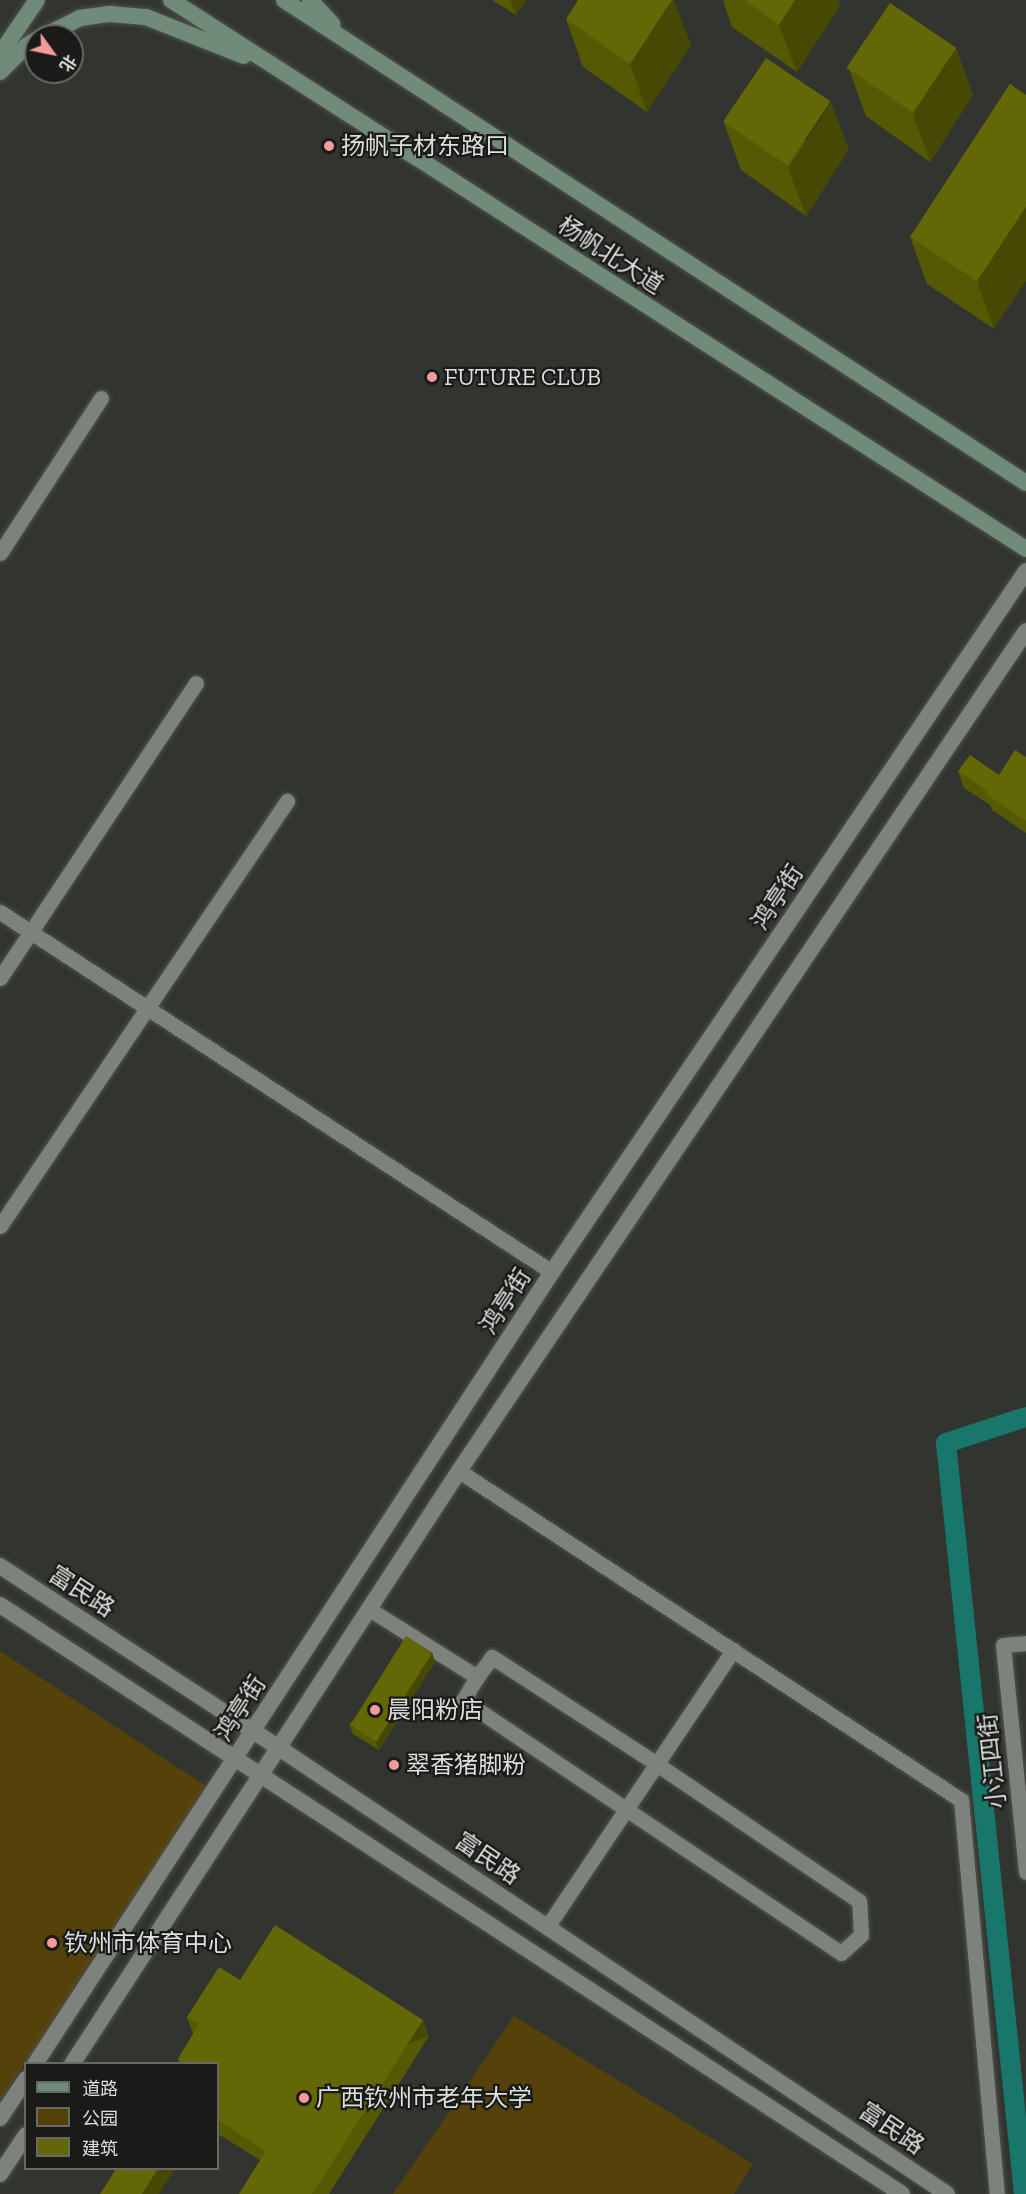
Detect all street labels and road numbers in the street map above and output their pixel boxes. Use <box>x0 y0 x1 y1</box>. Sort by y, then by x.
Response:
street label: 杨帆北大道 <box>553 210 669 300</box>
street label: 鸿亭街 <box>745 859 809 935</box>
street label: 鸿亭街 <box>473 1263 537 1339</box>
street label: 富民路 <box>44 1559 120 1623</box>
street label: 鸿亭街 <box>208 1670 272 1746</box>
street label: 小江四街 <box>973 1712 1011 1810</box>
street label: 富民路 <box>450 1826 526 1890</box>
street label: 富民路 <box>854 2096 930 2160</box>

